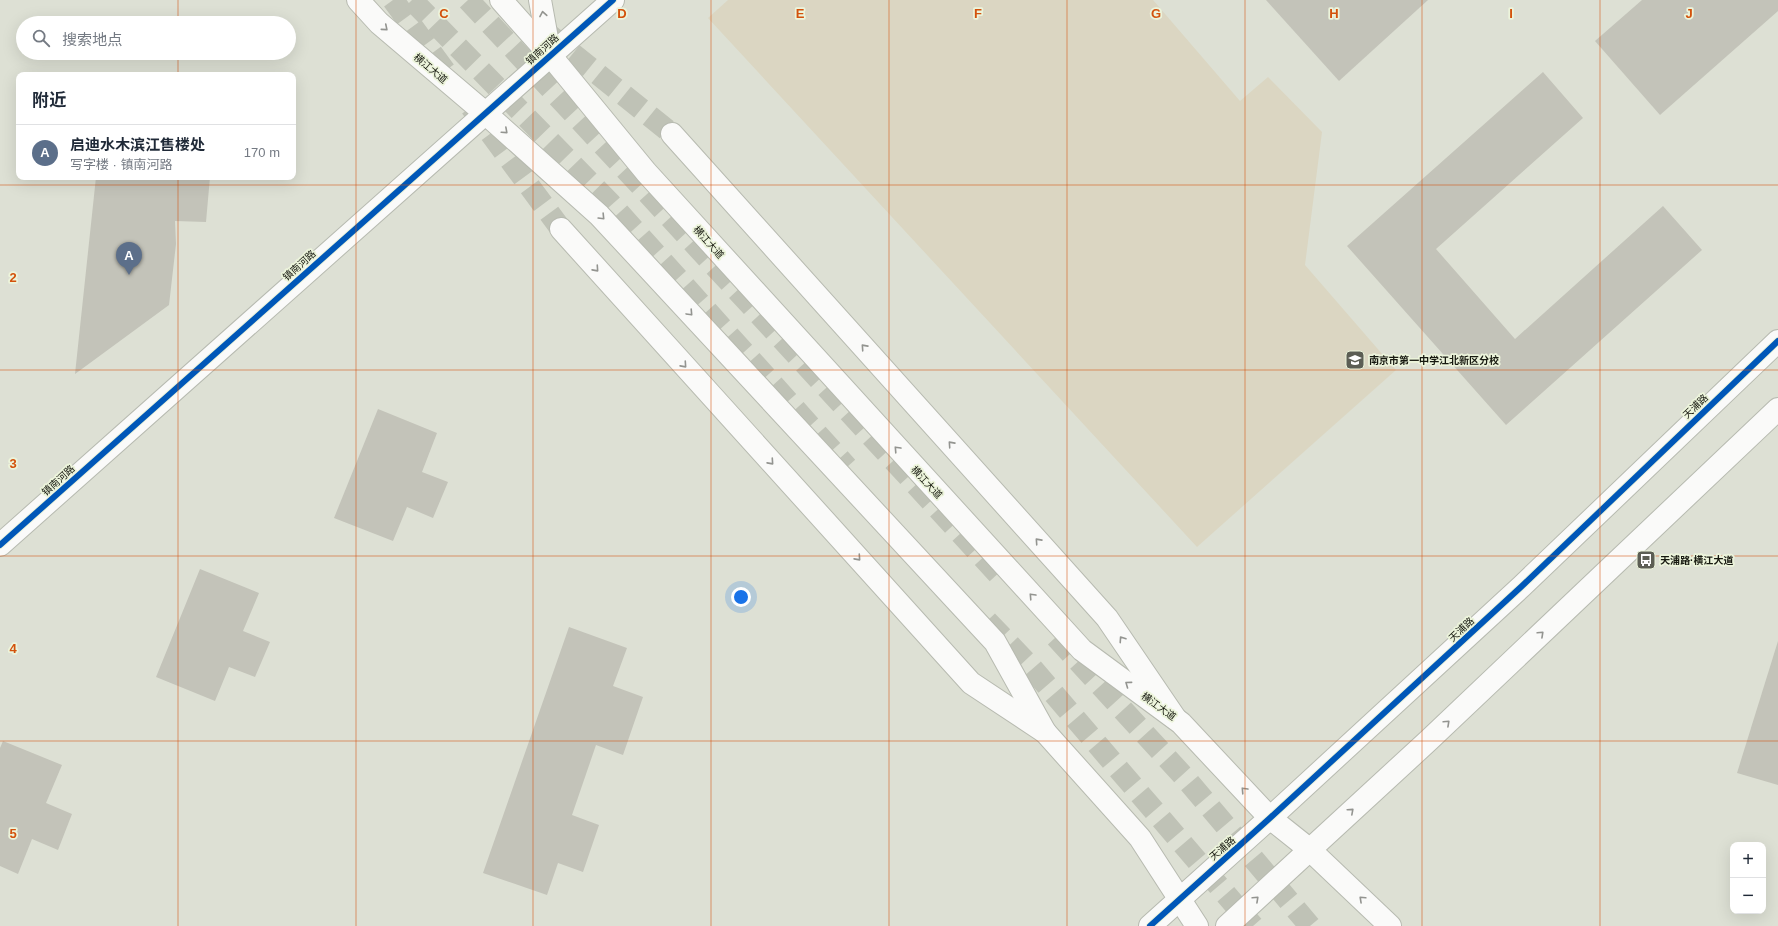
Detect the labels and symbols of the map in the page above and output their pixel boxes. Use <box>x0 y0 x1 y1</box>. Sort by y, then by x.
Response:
text: C <box>439 6 449 21</box>
text: D <box>617 6 627 21</box>
text: E <box>796 6 805 21</box>
text: F <box>974 6 982 21</box>
text: G <box>1151 6 1161 21</box>
text: H <box>1329 6 1339 21</box>
text: I <box>1509 6 1513 21</box>
text: J <box>1685 6 1693 21</box>
one-way arrow <box>539 11 547 17</box>
one-way arrow <box>380 24 387 31</box>
street label: 镇南河路 <box>524 32 561 67</box>
street label: 横江大道 <box>412 51 450 85</box>
one-way arrow <box>500 126 507 133</box>
one-way arrow <box>597 212 605 220</box>
street label: 横江大道 <box>691 224 726 261</box>
pin: A <box>116 242 142 275</box>
street label: 镇南河路 <box>281 248 318 283</box>
one-way arrow <box>592 264 599 272</box>
text: 2 <box>9 270 17 285</box>
one-way arrow <box>685 308 692 315</box>
one-way arrow <box>861 345 868 352</box>
school or university icon: 南京市第一中学江北新区分校 <box>1344 349 1366 371</box>
place label: 南京市第一中学江北新区分校 <box>1369 354 1499 366</box>
one-way arrow <box>679 360 686 368</box>
street label: 天浦路 <box>1681 392 1710 421</box>
one-way arrow <box>948 441 955 449</box>
one-way arrow <box>894 446 902 454</box>
text: 3 <box>9 456 17 471</box>
one-way arrow <box>766 457 773 464</box>
street label: 镇南河路 <box>40 463 77 498</box>
street label: 横江大道 <box>909 464 944 501</box>
one-way arrow <box>1035 538 1042 545</box>
bus stop icon: 天浦路·横江大道 <box>1635 549 1657 571</box>
one-way arrow <box>853 553 861 561</box>
place label: 天浦路·横江大道 <box>1660 554 1733 566</box>
your location <box>731 587 751 607</box>
one-way arrow <box>1029 593 1037 601</box>
street label: 天浦路 <box>1447 615 1476 644</box>
one-way arrow <box>1536 631 1544 638</box>
one-way arrow <box>1120 637 1127 644</box>
text: 4 <box>9 641 17 656</box>
one-way arrow <box>1125 681 1132 688</box>
street label: 横江大道 <box>1139 690 1178 723</box>
one-way arrow <box>1442 720 1450 728</box>
one-way arrow <box>1241 787 1249 795</box>
one-way arrow <box>1346 808 1354 816</box>
text: 5 <box>9 826 17 841</box>
street label: 天浦路 <box>1207 834 1237 862</box>
one-way arrow <box>1359 896 1367 904</box>
one-way arrow <box>1251 897 1258 904</box>

